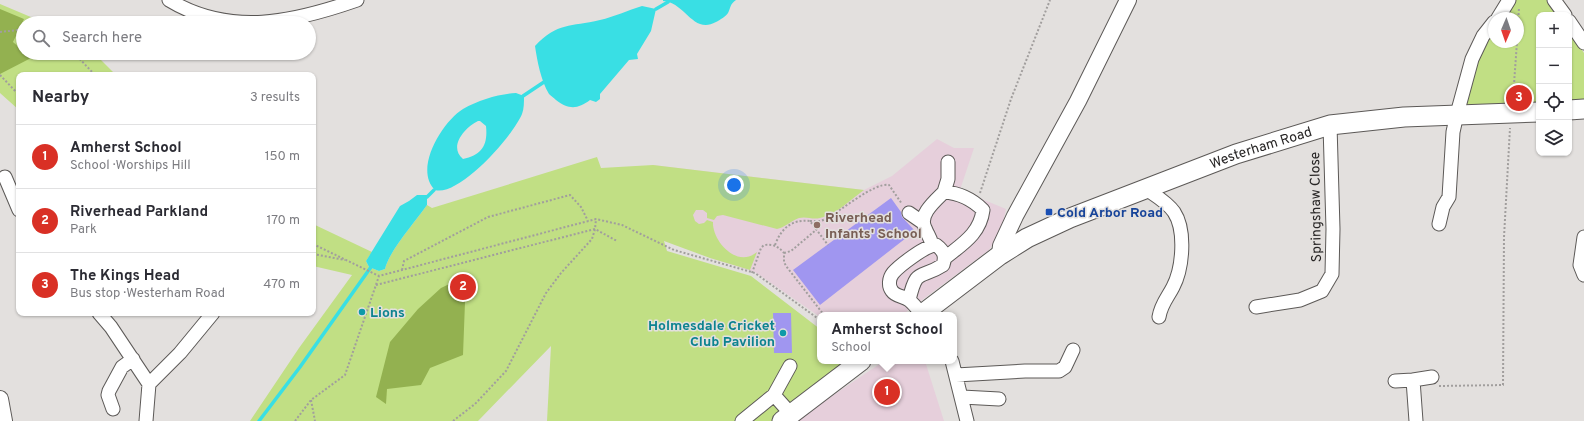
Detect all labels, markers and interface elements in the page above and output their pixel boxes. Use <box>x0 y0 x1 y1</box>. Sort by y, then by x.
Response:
north arrow <box>1488 12 1524 48</box>
map controls <box>1536 12 1572 156</box>
button: + <box>1536 12 1572 48</box>
search box <box>16 16 316 60</box>
icon: search <box>30 27 52 49</box>
text: Search here <box>62 29 142 48</box>
button: − <box>1536 48 1572 84</box>
pin: 3 <box>1506 83 1532 113</box>
button: locate <box>1536 84 1572 120</box>
text: Nearby <box>32 87 89 109</box>
text: 3 results <box>250 90 300 106</box>
button: layers <box>1536 120 1572 156</box>
street label: Westerham Road <box>1208 124 1314 173</box>
text: Amherst School <box>70 139 182 158</box>
text: 1 <box>42 149 48 165</box>
text: 150 m <box>265 149 300 165</box>
street label: Springshaw Close <box>1307 152 1326 262</box>
text: School · Worships Hill <box>70 158 191 174</box>
your location <box>724 175 744 195</box>
text: Riverhead Parkland <box>70 203 208 222</box>
place label: Cold Arbor Road <box>1057 205 1163 222</box>
marker: Cold Arbor Road <box>1044 207 1054 217</box>
place label: Riverhead Infants' School <box>825 210 922 243</box>
text: 2 <box>41 213 49 229</box>
text: 170 m <box>266 213 300 229</box>
marker: Riverhead Infants' School <box>812 220 822 230</box>
text: Park <box>70 222 97 238</box>
text: The Kings Head <box>70 267 180 286</box>
pin: 2 <box>450 272 476 302</box>
text: 3 <box>41 277 49 293</box>
text: 470 m <box>263 277 300 293</box>
text: Bus stop · Westerham Road <box>70 286 225 302</box>
place label: Lions <box>370 305 405 322</box>
marker: Lions <box>357 307 367 317</box>
popup <box>817 312 957 364</box>
place label: Holmesdale Cricket Club Pavilion <box>648 318 775 351</box>
text: Amherst School <box>831 321 943 340</box>
marker: Holmesdale Cricket Club Pavilion <box>778 328 788 338</box>
text: School <box>831 340 871 356</box>
pin: 1 <box>874 377 900 407</box>

